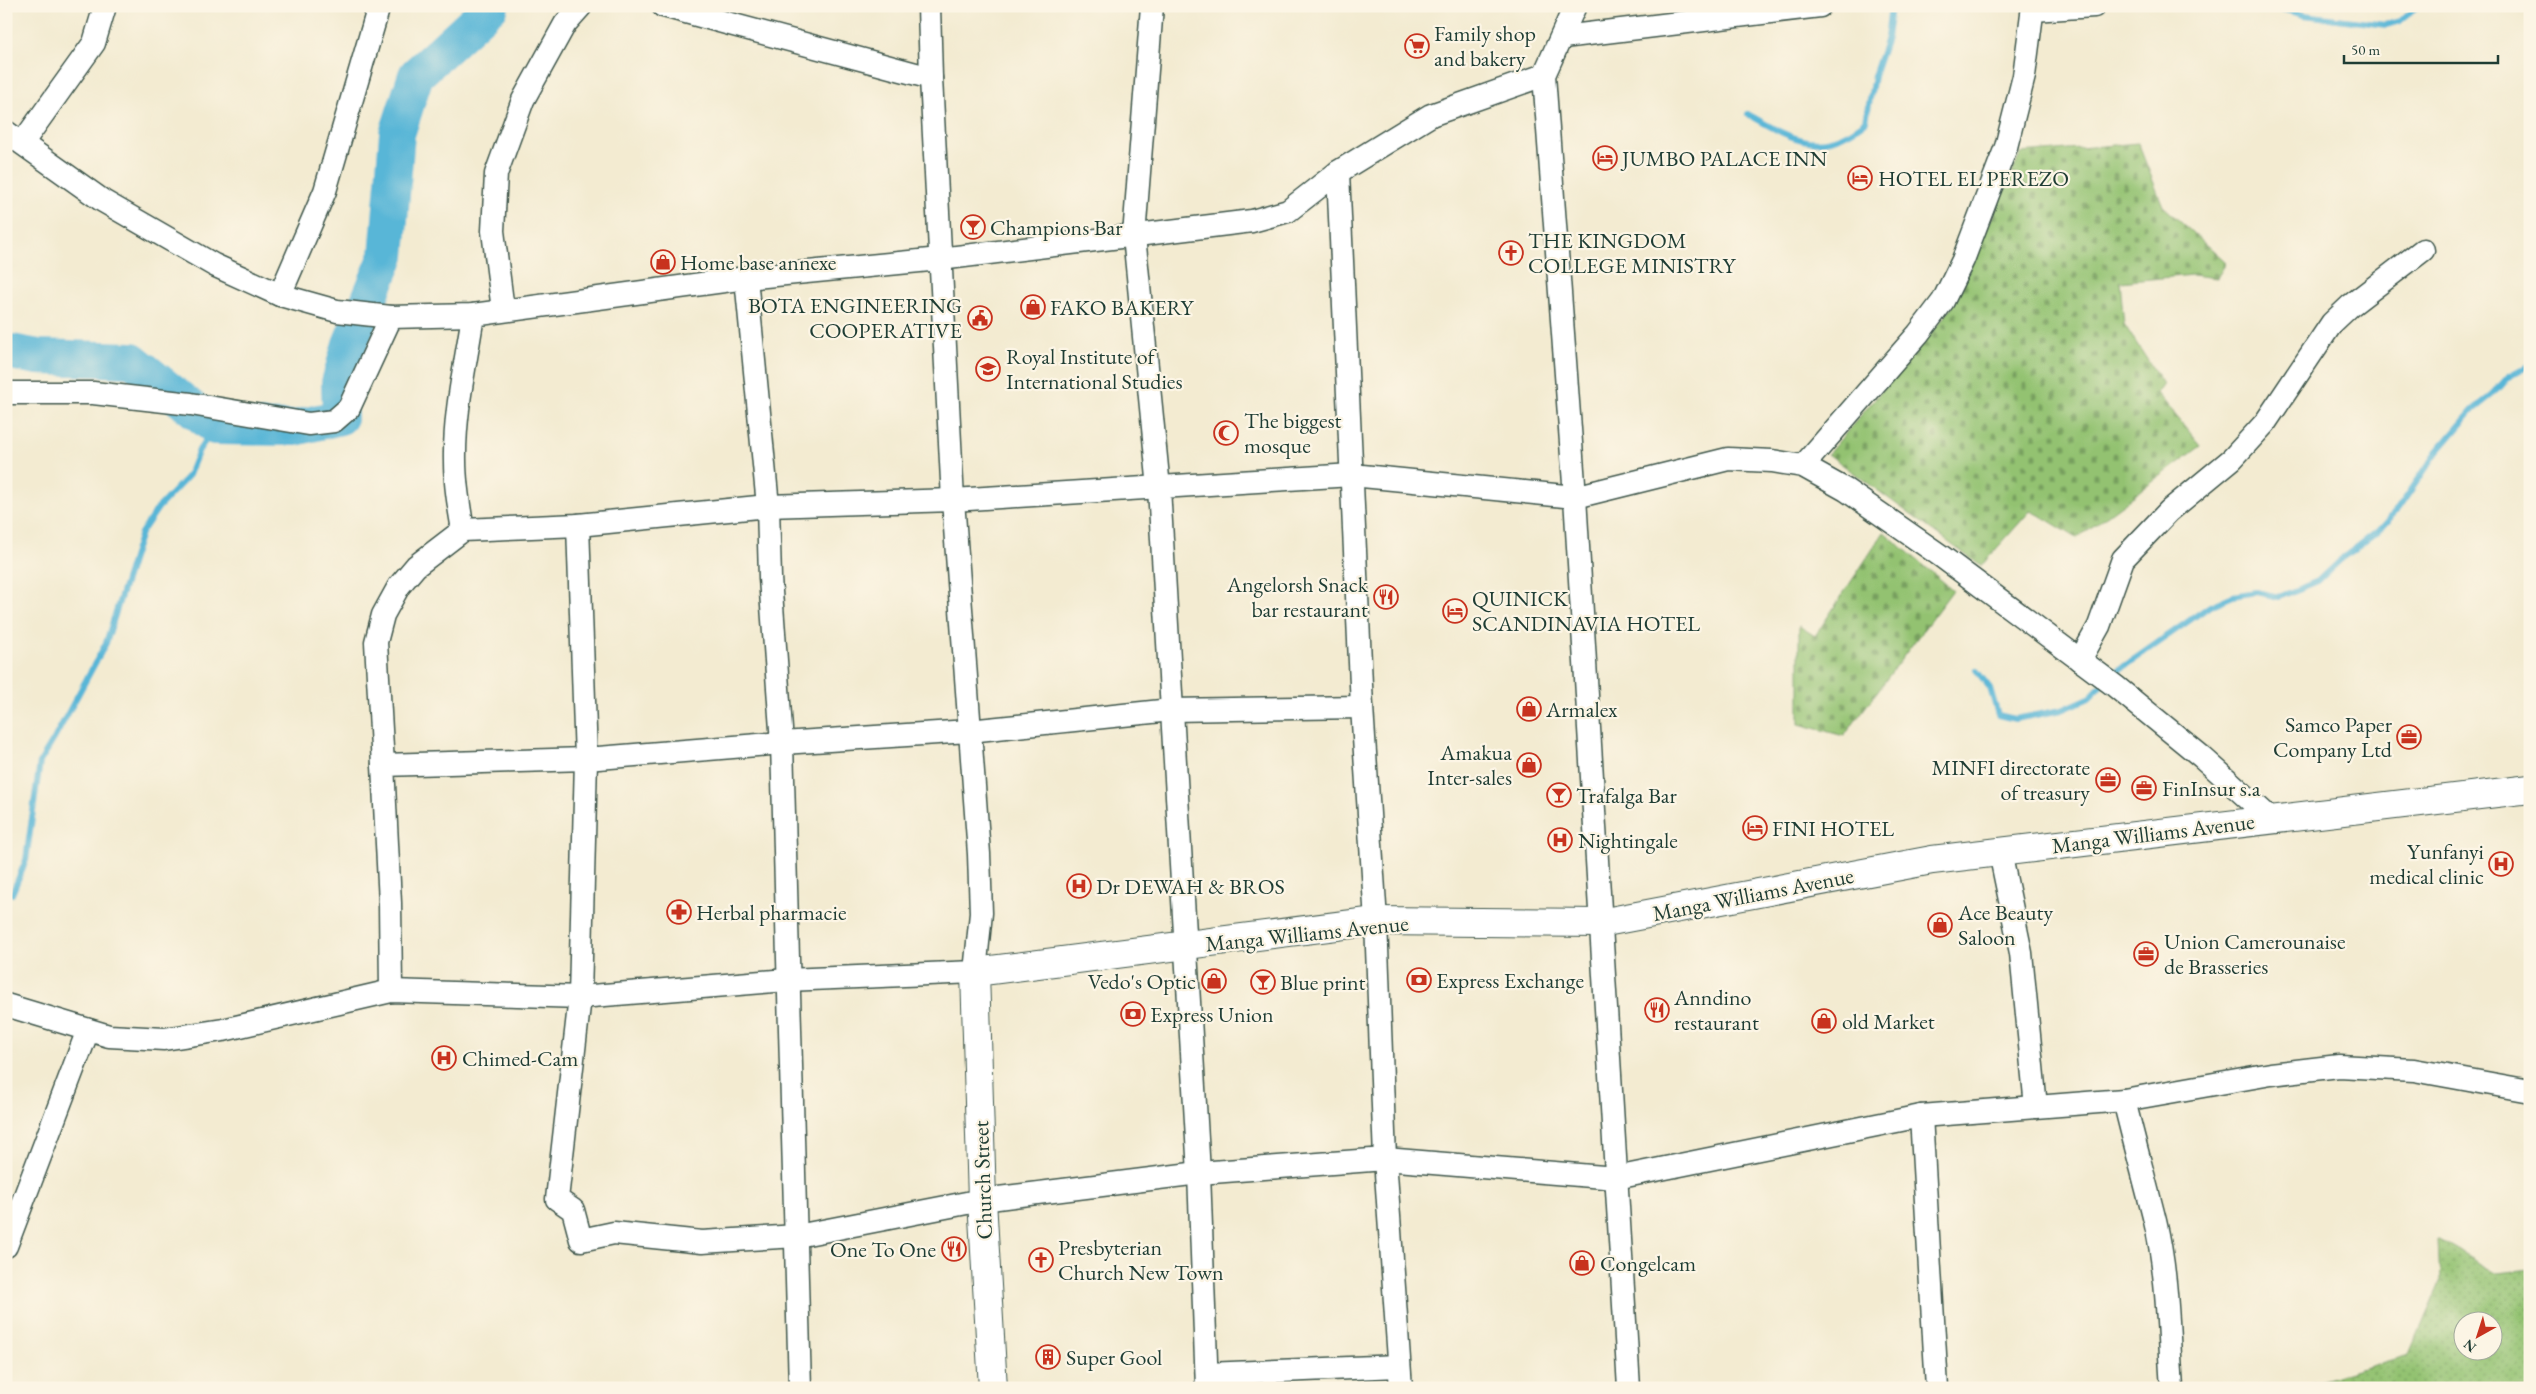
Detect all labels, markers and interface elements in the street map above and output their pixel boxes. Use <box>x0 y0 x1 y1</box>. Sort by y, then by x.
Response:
place label: Family shop and bakery <box>1434 19 1536 73</box>
scale bar <box>2344 32 2497 64</box>
supermarket icon: Family shop and bakery <box>1404 33 1430 59</box>
text: 50 m <box>2351 40 2380 59</box>
place label: JUMBO PALACE INN <box>1620 144 1828 173</box>
hotel icon: JUMBO PALACE INN <box>1592 145 1618 171</box>
place label: HOTEL EL PEREZO <box>1878 164 2069 193</box>
hotel icon: HOTEL EL PEREZO <box>1847 165 1873 191</box>
place label: Champions Bar <box>990 213 1123 242</box>
bar icon: Champions Bar <box>960 214 986 240</box>
place label: THE KINGDOM COLLEGE MINISTRY <box>1528 226 1736 280</box>
church icon: THE KINGDOM COLLEGE MINISTRY <box>1498 240 1524 266</box>
place label: Home base annexe <box>680 248 837 277</box>
shop icon: Home base annexe <box>650 249 676 275</box>
place label: BOTA ENGINEERING COOPERATIVE <box>748 291 962 345</box>
place label: FAKO BAKERY <box>1050 293 1194 322</box>
shop icon: FAKO BAKERY <box>1020 294 1046 320</box>
public building icon: BOTA ENGINEERING COOPERATIVE <box>967 305 993 331</box>
place label: Royal Institute of International Studies <box>1006 342 1183 396</box>
school or university icon: Royal Institute of International Studies <box>975 356 1001 382</box>
place label: The biggest mosque <box>1244 406 1342 460</box>
mosque icon: The biggest mosque <box>1213 420 1239 446</box>
place label: Angelorsh Snack bar restaurant <box>1226 570 1369 624</box>
restaurant icon: Angelorsh Snack bar restaurant <box>1373 584 1399 610</box>
place label: QUINICK SCANDINAVIA HOTEL <box>1472 584 1700 638</box>
hotel icon: QUINICK SCANDINAVIA HOTEL <box>1442 598 1468 624</box>
place label: Armalex <box>1545 695 1618 724</box>
shop icon: Armalex <box>1516 696 1542 722</box>
place label: Samco Paper Company Ltd <box>2273 710 2393 764</box>
office icon: Samco Paper Company Ltd <box>2396 724 2422 750</box>
place label: Amakua Inter-sales <box>1427 738 1512 792</box>
shop icon: Amakua Inter-sales <box>1516 752 1542 778</box>
place label: MINFI directorate of treasury <box>1932 753 2090 807</box>
office icon: MINFI directorate of treasury <box>2095 767 2121 793</box>
place label: FinInsur s.a <box>2162 774 2261 803</box>
office icon: FinInsur s.a <box>2131 775 2157 801</box>
place label: Trafalga Bar <box>1576 781 1678 810</box>
bar icon: Trafalga Bar <box>1546 782 1572 808</box>
street label: Manga Williams Avenue <box>2050 807 2257 860</box>
place label: FINI HOTEL <box>1772 814 1894 843</box>
hotel icon: FINI HOTEL <box>1742 815 1768 841</box>
place label: Nightingale <box>1578 826 1678 855</box>
hospital icon: Nightingale <box>1547 827 1573 853</box>
place label: Yunfanyi medical clinic <box>2369 837 2484 891</box>
hospital icon: Yunfanyi medical clinic <box>2488 851 2514 877</box>
street label: Manga Williams Avenue <box>1650 861 1856 928</box>
place label: Dr DEWAH & BROS <box>1096 872 1285 901</box>
hospital icon: Dr DEWAH & BROS <box>1066 873 1092 899</box>
place label: Herbal pharmacie <box>696 898 847 927</box>
place label: Ace Beauty Saloon <box>1957 898 2053 952</box>
pharmacy icon: Herbal pharmacie <box>666 899 692 925</box>
street label: Manga Williams Avenue <box>1204 908 1410 959</box>
shop icon: Ace Beauty Saloon <box>1927 912 1953 938</box>
place label: Union Camerounaise de Brasseries <box>2164 927 2346 981</box>
office icon: Union Camerounaise de Brasseries <box>2133 941 2159 967</box>
place label: Express Exchange <box>1436 966 1584 995</box>
place label: Vedo's Optic <box>1088 967 1196 996</box>
bank icon: Express Exchange <box>1406 967 1432 993</box>
shop icon: Vedo's Optic <box>1201 968 1227 994</box>
place label: Blue print <box>1280 968 1366 997</box>
bar icon: Blue print <box>1250 969 1276 995</box>
place label: Anndino restaurant <box>1673 983 1759 1037</box>
restaurant icon: Anndino restaurant <box>1644 997 1670 1023</box>
place label: Express Union <box>1150 1000 1274 1029</box>
bank icon: Express Union <box>1120 1001 1146 1027</box>
place label: old Market <box>1842 1007 1935 1036</box>
shop icon: old Market <box>1811 1008 1837 1034</box>
place label: Chimed-Cam <box>462 1044 579 1073</box>
hospital icon: Chimed-Cam <box>431 1045 457 1071</box>
street label: Church Street <box>966 1120 999 1240</box>
place label: Presbyterian Church New Town <box>1058 1233 1224 1287</box>
place label: One To One <box>830 1235 936 1264</box>
restaurant icon: One To One <box>941 1236 967 1262</box>
church icon: Presbyterian Church New Town <box>1028 1247 1054 1273</box>
place label: Congelcam <box>1600 1249 1696 1278</box>
shop icon: Congelcam <box>1569 1250 1595 1276</box>
north arrow <box>2454 1312 2504 1362</box>
text: N <box>2459 1335 2480 1357</box>
place label: Super Gool <box>1066 1343 1162 1372</box>
building icon: Super Gool <box>1035 1344 1061 1370</box>

